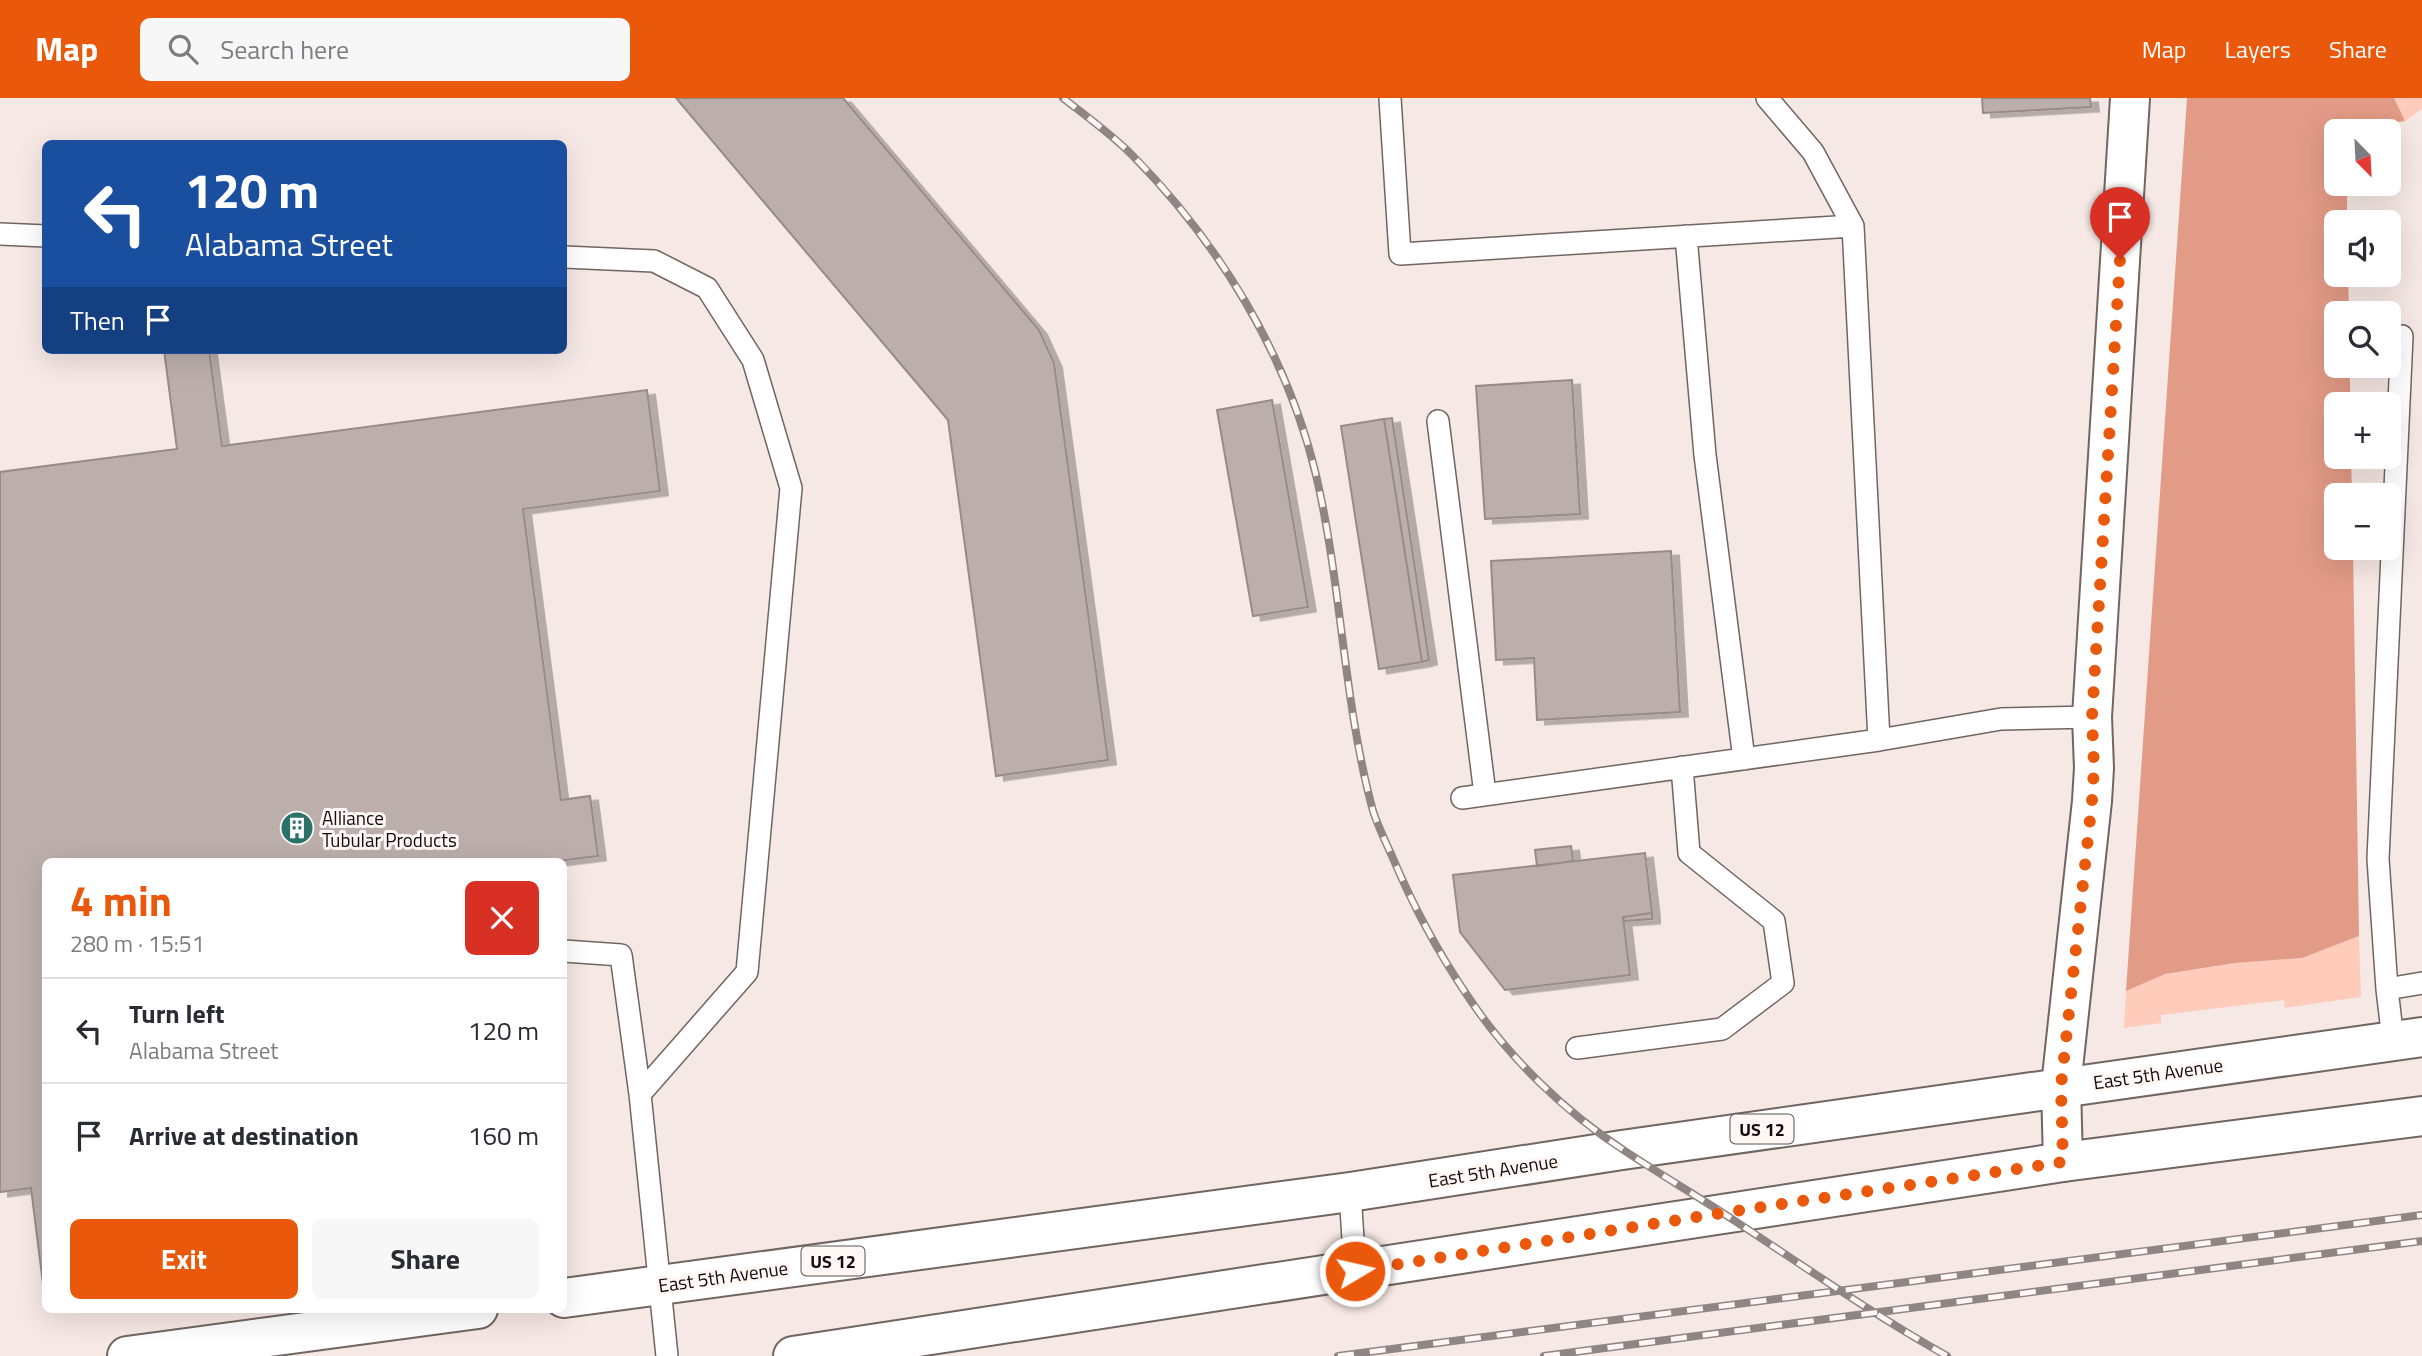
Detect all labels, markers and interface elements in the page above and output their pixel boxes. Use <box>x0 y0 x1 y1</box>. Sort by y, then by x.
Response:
search box <box>140 18 630 81</box>
text: Map <box>35 24 98 74</box>
icon: search <box>164 30 202 68</box>
text: Search here <box>220 30 349 69</box>
text: Map <box>2142 31 2187 67</box>
text: Layers <box>2225 31 2291 67</box>
text: Share <box>2329 31 2387 67</box>
north arrow <box>2324 119 2401 196</box>
map controls <box>2324 119 2401 560</box>
text: 120 m <box>185 152 319 227</box>
icon: left <box>70 168 161 259</box>
pin <box>2090 187 2150 259</box>
icon: arrive <box>2101 198 2139 236</box>
button: sound <box>2324 210 2401 287</box>
text: Alabama Street <box>185 220 393 268</box>
text: Then <box>70 301 125 340</box>
icon: arrive <box>139 301 177 339</box>
button: search <box>2324 301 2401 378</box>
button: + <box>2324 392 2401 469</box>
button: − <box>2324 483 2401 560</box>
place label: Alliance Tubular Products <box>322 803 457 854</box>
building icon: Alliance Tubular Products <box>278 809 316 847</box>
text: 4 min <box>70 868 172 932</box>
button: close <box>465 881 539 955</box>
text: 280 m · 15:51 <box>70 926 205 961</box>
text: Turn left <box>129 994 224 1033</box>
text: 120 m <box>468 1011 539 1050</box>
icon: left <box>70 1012 108 1050</box>
text: Alabama Street <box>129 1033 278 1068</box>
street label: East 5th Avenue <box>2091 1050 2225 1096</box>
road number: US 12 <box>1730 1114 1794 1144</box>
text: Arrive at destination <box>129 1116 359 1155</box>
text: 160 m <box>468 1116 539 1155</box>
icon: arrive <box>70 1117 108 1155</box>
street label: East 5th Avenue <box>1426 1145 1560 1195</box>
button: Exit <box>70 1219 298 1299</box>
button: Share <box>312 1219 539 1299</box>
position arrow <box>1318 1234 1392 1308</box>
road number: US 12 <box>802 1246 864 1276</box>
street label: East 5th Avenue <box>656 1253 790 1299</box>

